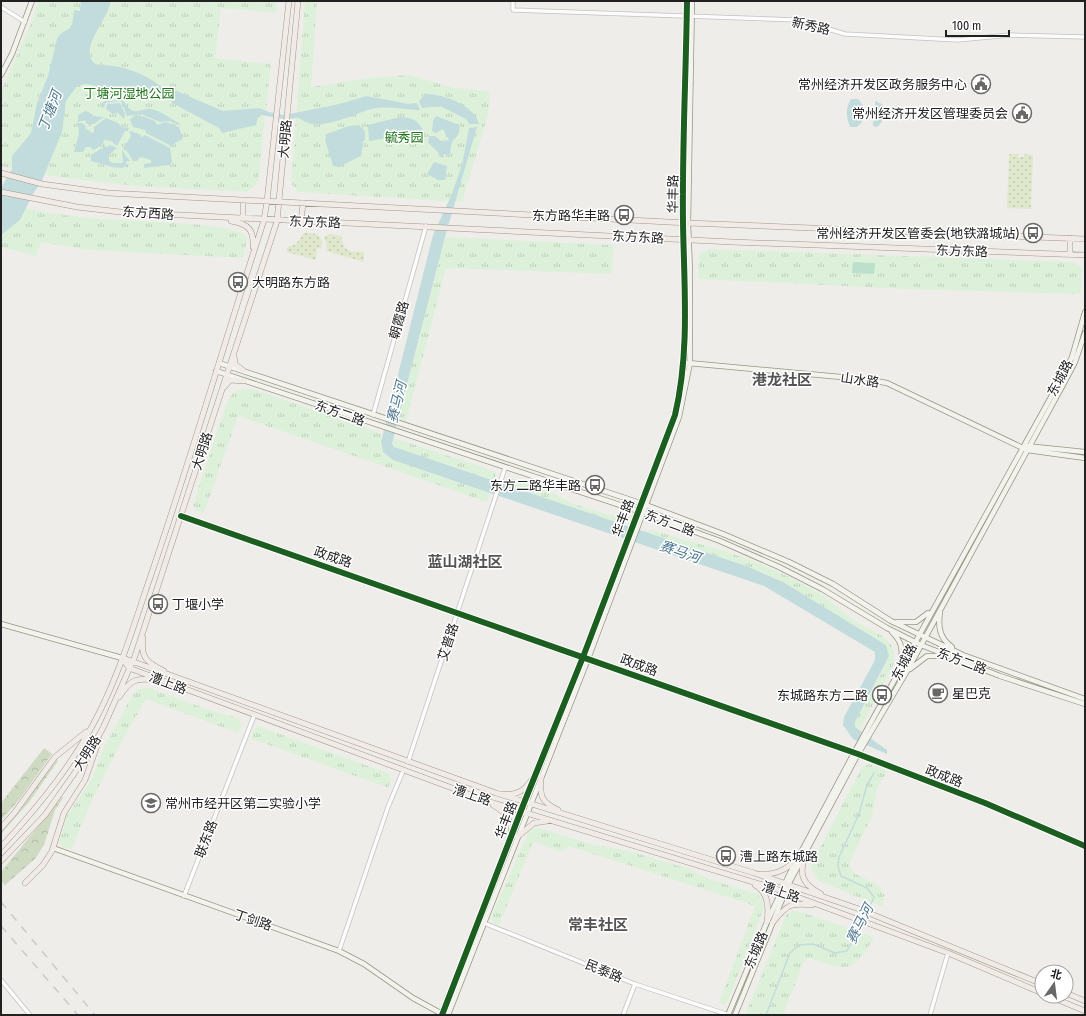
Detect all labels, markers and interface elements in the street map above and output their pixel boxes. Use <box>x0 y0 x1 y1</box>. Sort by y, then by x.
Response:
scale bar <box>946 12 1009 38</box>
street label: 新秀路 <box>790 14 832 38</box>
text: 100 m <box>952 19 981 33</box>
public building icon: 常州经济开发区政务服务中心 <box>970 73 992 95</box>
place label: 常州经济开发区政务服务中心 <box>798 77 967 92</box>
water label: 丁塘河 <box>35 86 67 134</box>
park label: 丁塘河湿地公园 <box>83 86 175 101</box>
public building icon: 常州经济开发区管理委员会 <box>1011 102 1033 124</box>
place label: 常州经济开发区管理委员会 <box>852 106 1008 121</box>
street label: 大明路 <box>276 119 294 159</box>
park label: 毓秀园 <box>384 130 424 145</box>
street label: 华丰路 <box>665 174 681 214</box>
street label: 东方西路 <box>122 204 174 222</box>
bus stop icon: 东方路华丰路 <box>613 204 635 226</box>
place label: 东方路华丰路 <box>532 208 610 223</box>
street label: 东方东路 <box>289 214 341 230</box>
bus stop icon: 常州经济开发区管委会(地铁潞城站) <box>1022 222 1044 244</box>
place label: 常州经济开发区管委会(地铁潞城站) <box>816 226 1019 241</box>
street label: 东方东路 <box>612 228 664 246</box>
street label: 东方东路 <box>936 243 988 259</box>
bus stop icon: 大明路东方路 <box>227 271 249 293</box>
place label: 大明路东方路 <box>252 275 330 290</box>
street label: 朝霞路 <box>386 299 412 341</box>
street label: 东城路 <box>1044 357 1076 399</box>
street label: 山水路 <box>840 370 880 390</box>
district label: 港龙社区 <box>752 371 812 389</box>
water label: 赛马河 <box>384 377 411 424</box>
street label: 东方二路 <box>313 397 367 429</box>
street label: 大明路 <box>189 430 215 472</box>
bus stop icon: 东方二路华丰路 <box>584 474 606 496</box>
place label: 东方二路华丰路 <box>490 478 581 493</box>
street label: 华丰路 <box>609 497 637 539</box>
street label: 东方二路 <box>643 507 697 539</box>
water label: 赛马河 <box>657 537 705 568</box>
street label: 政成路 <box>312 544 354 570</box>
district label: 蓝山湖社区 <box>427 553 503 571</box>
bus stop icon: 丁堰小学 <box>147 593 169 615</box>
place label: 丁堰小学 <box>172 597 224 612</box>
street label: 艾普路 <box>435 621 461 663</box>
street label: 东城路 <box>888 641 920 683</box>
street label: 东方二路 <box>935 645 989 677</box>
street label: 政成路 <box>618 651 660 679</box>
street label: 漕上路 <box>146 669 189 697</box>
cafe icon: 星巴克 <box>927 682 949 704</box>
bus stop icon: 东城路东方二路 <box>871 684 893 706</box>
place label: 星巴克 <box>952 686 991 701</box>
place label: 东城路东方二路 <box>777 688 868 703</box>
street label: 大明路 <box>70 733 104 773</box>
street label: 政成路 <box>923 762 965 790</box>
street label: 漕上路 <box>450 781 493 808</box>
school or university icon: 常州市经开区第二实验小学 <box>140 792 162 814</box>
place label: 常州市经开区第二实验小学 <box>165 796 321 811</box>
street label: 华丰路 <box>492 799 520 841</box>
street label: 联东路 <box>192 818 220 860</box>
bus stop icon: 漕上路东城路 <box>715 845 737 867</box>
place label: 漕上路东城路 <box>739 849 818 864</box>
street label: 漕上路 <box>759 878 802 905</box>
water label: 赛马河 <box>843 899 878 947</box>
street label: 丁剑路 <box>232 907 274 933</box>
district label: 常丰社区 <box>568 916 628 934</box>
street label: 东城路 <box>741 929 771 971</box>
street label: 民泰路 <box>583 957 625 985</box>
north arrow <box>1034 964 1074 1004</box>
text: 北 <box>1049 967 1063 982</box>

